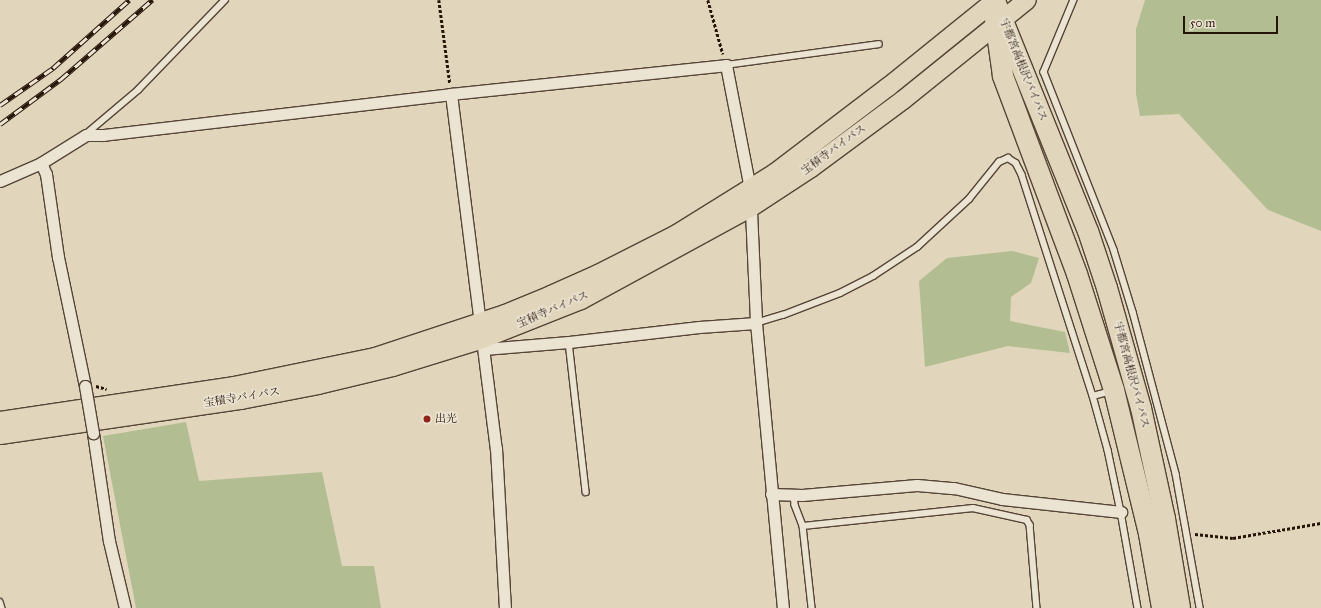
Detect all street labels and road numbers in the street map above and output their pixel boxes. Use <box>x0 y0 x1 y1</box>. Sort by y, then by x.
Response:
street label: 宇都宮高根沢バイパス <box>996 17 1050 123</box>
street label: 宝積寺バイパス <box>799 122 869 178</box>
street label: 宝積寺バイパス <box>515 289 591 331</box>
street label: 宇都宮高根沢バイパス <box>1110 320 1152 430</box>
street label: 宝積寺バイパス <box>203 385 281 411</box>

